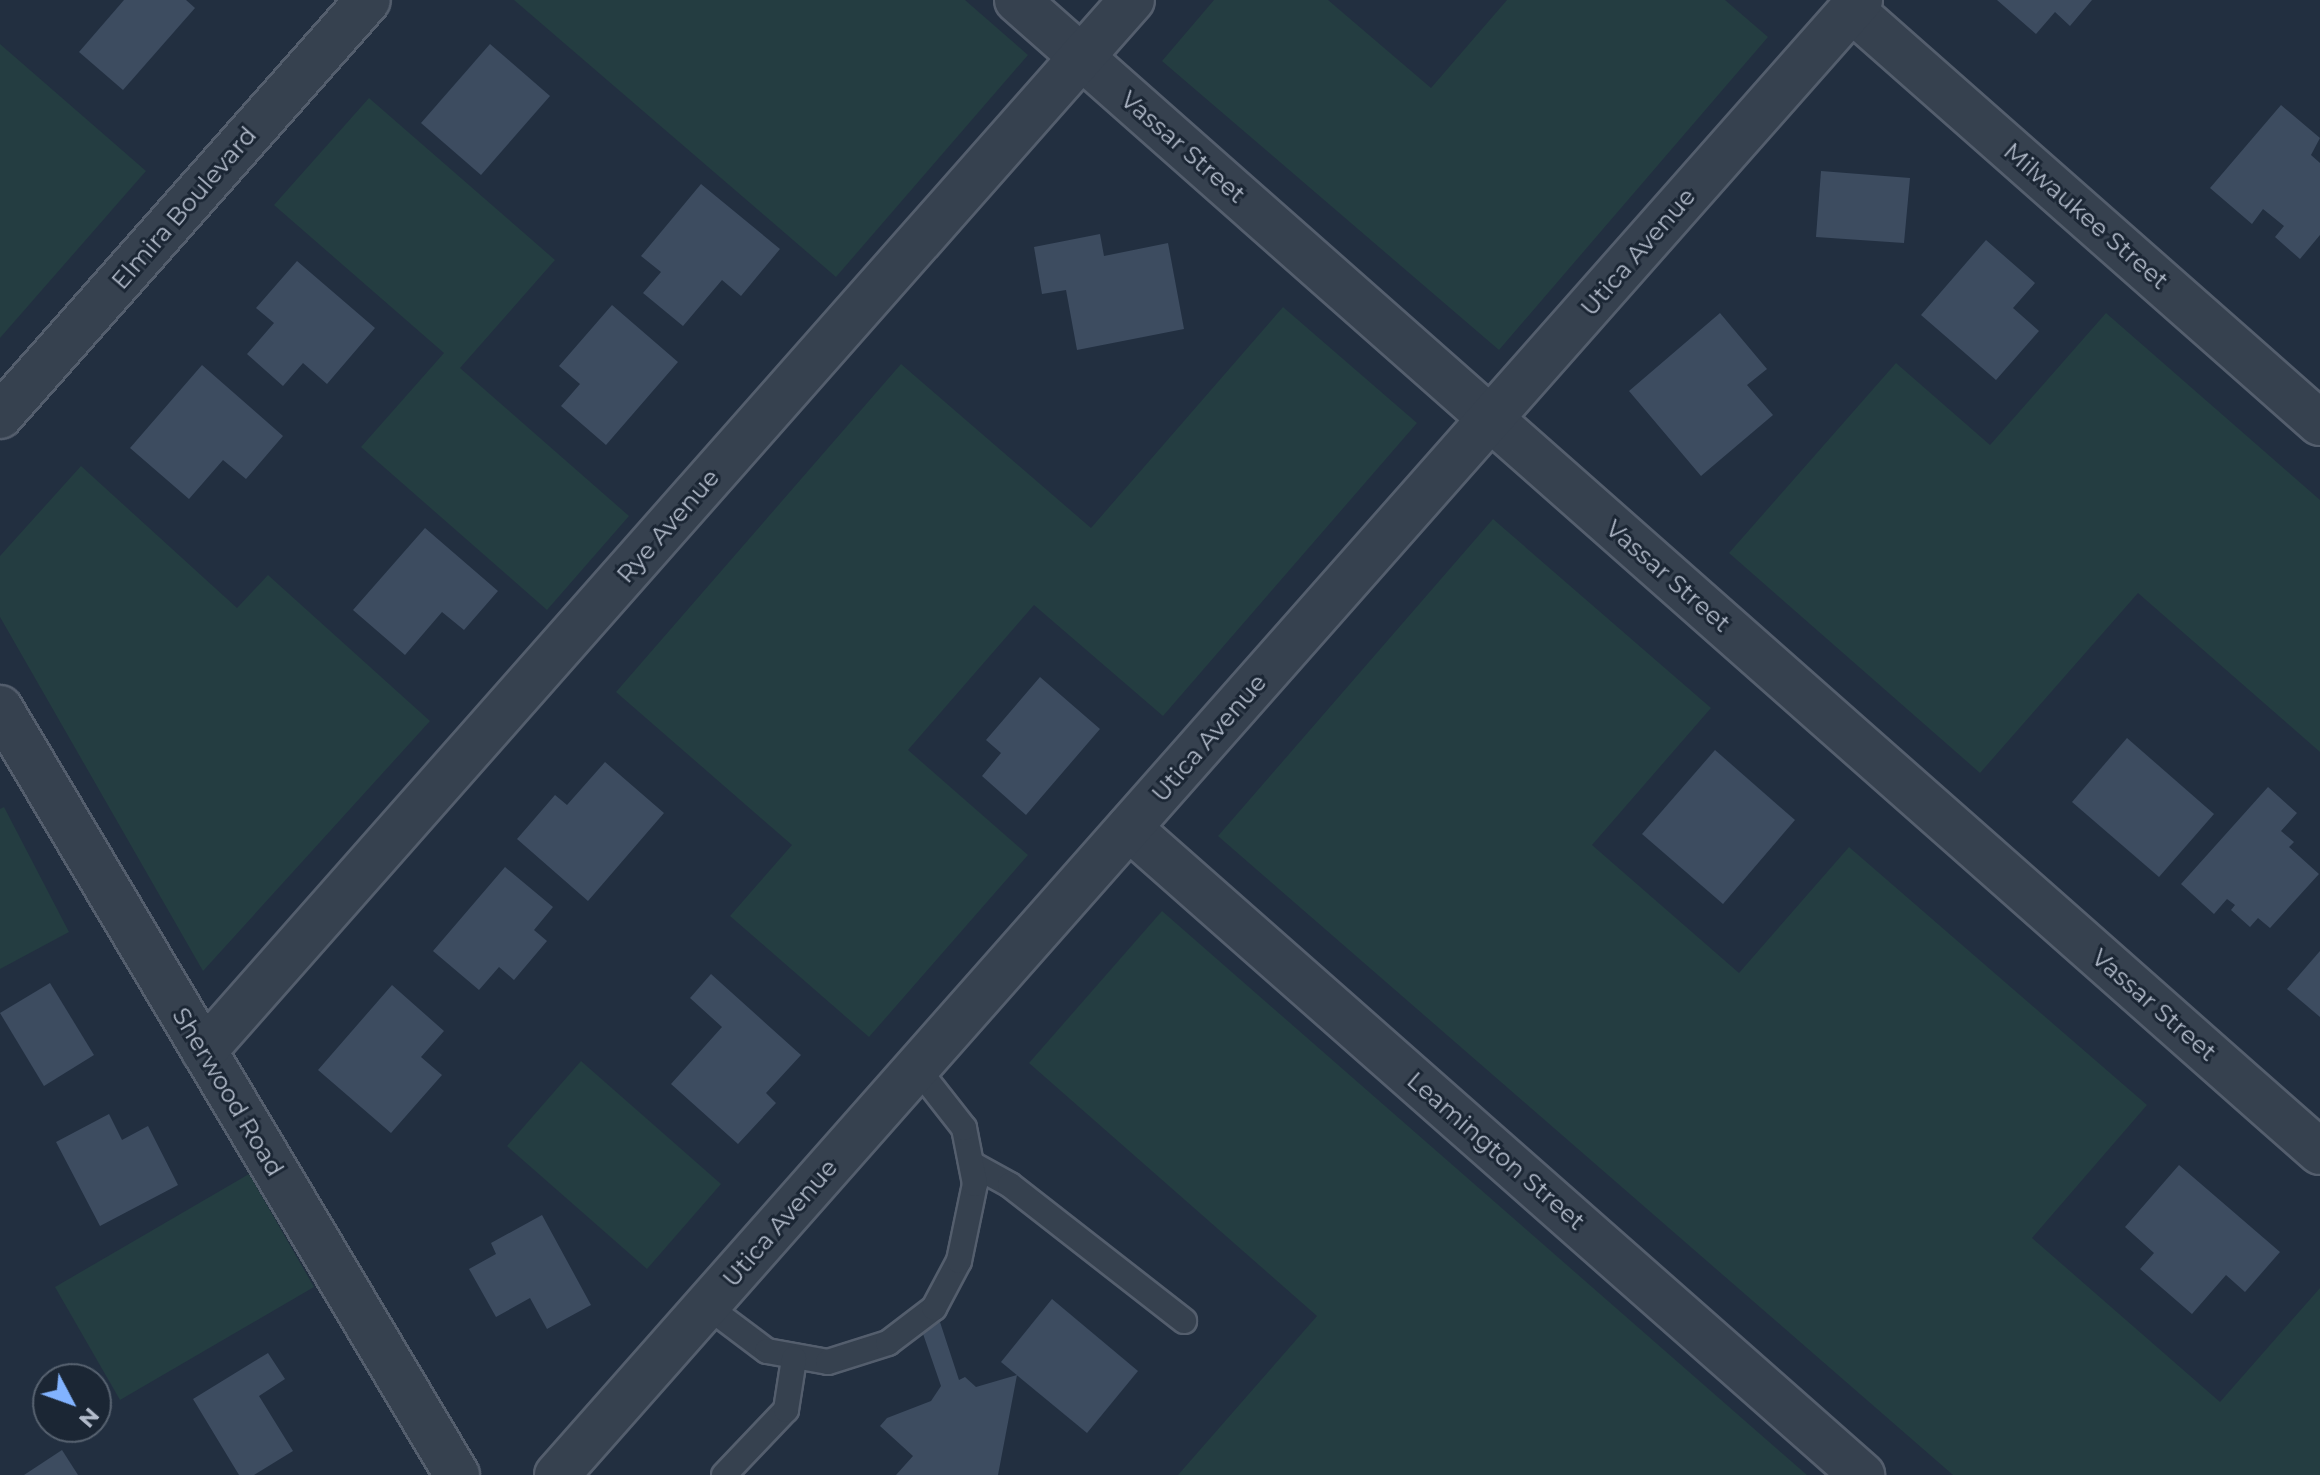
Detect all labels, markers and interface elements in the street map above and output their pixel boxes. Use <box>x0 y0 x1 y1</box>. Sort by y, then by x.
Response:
street label: Vassar Street <box>1115 85 1251 209</box>
street label: Elmira Boulevard <box>106 121 262 295</box>
street label: Milwaukee Street <box>1998 137 2174 295</box>
street label: Utica Avenue <box>1575 182 1701 322</box>
street label: Rye Avenue <box>611 463 725 589</box>
street label: Vassar Street <box>1600 514 1736 638</box>
street label: Utica Avenue <box>1146 668 1272 808</box>
street label: Vassar Street <box>2086 943 2222 1067</box>
street label: Sherwood Road <box>166 1002 290 1182</box>
street label: Leamington Street <box>1401 1066 1591 1236</box>
street label: Utica Avenue <box>717 1153 843 1293</box>
north arrow <box>32 1363 112 1443</box>
text: N <box>73 1402 105 1433</box>

